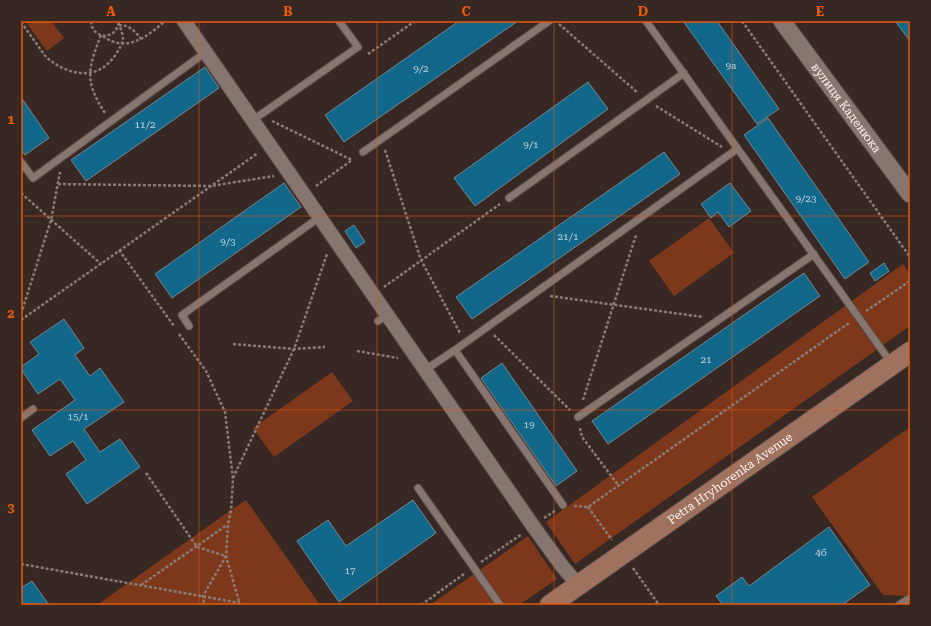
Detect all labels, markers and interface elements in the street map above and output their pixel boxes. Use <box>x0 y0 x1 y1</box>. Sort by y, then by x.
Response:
text: A <box>106 4 116 19</box>
text: B <box>283 4 293 19</box>
text: C <box>461 4 471 19</box>
text: D <box>638 4 648 19</box>
text: E <box>816 4 824 19</box>
house number: 9а <box>725 60 737 71</box>
street label: вулиця Каденюка <box>808 60 884 156</box>
house number: 9/2 <box>413 63 429 74</box>
text: 1 <box>7 112 15 127</box>
house number: 11/2 <box>135 119 156 130</box>
house number: 9/1 <box>523 139 539 150</box>
house number: 9/23 <box>796 193 817 204</box>
house number: 21/1 <box>558 231 579 242</box>
house number: 9/3 <box>220 236 236 247</box>
text: 2 <box>7 306 15 321</box>
house number: 21 <box>700 354 712 365</box>
house number: 15/1 <box>68 411 89 422</box>
house number: 19 <box>523 419 535 430</box>
street label: Petra Hryhorenka Аvenue <box>665 430 796 527</box>
text: 3 <box>7 500 15 515</box>
house number: 4б <box>815 547 827 558</box>
house number: 17 <box>344 565 356 576</box>

